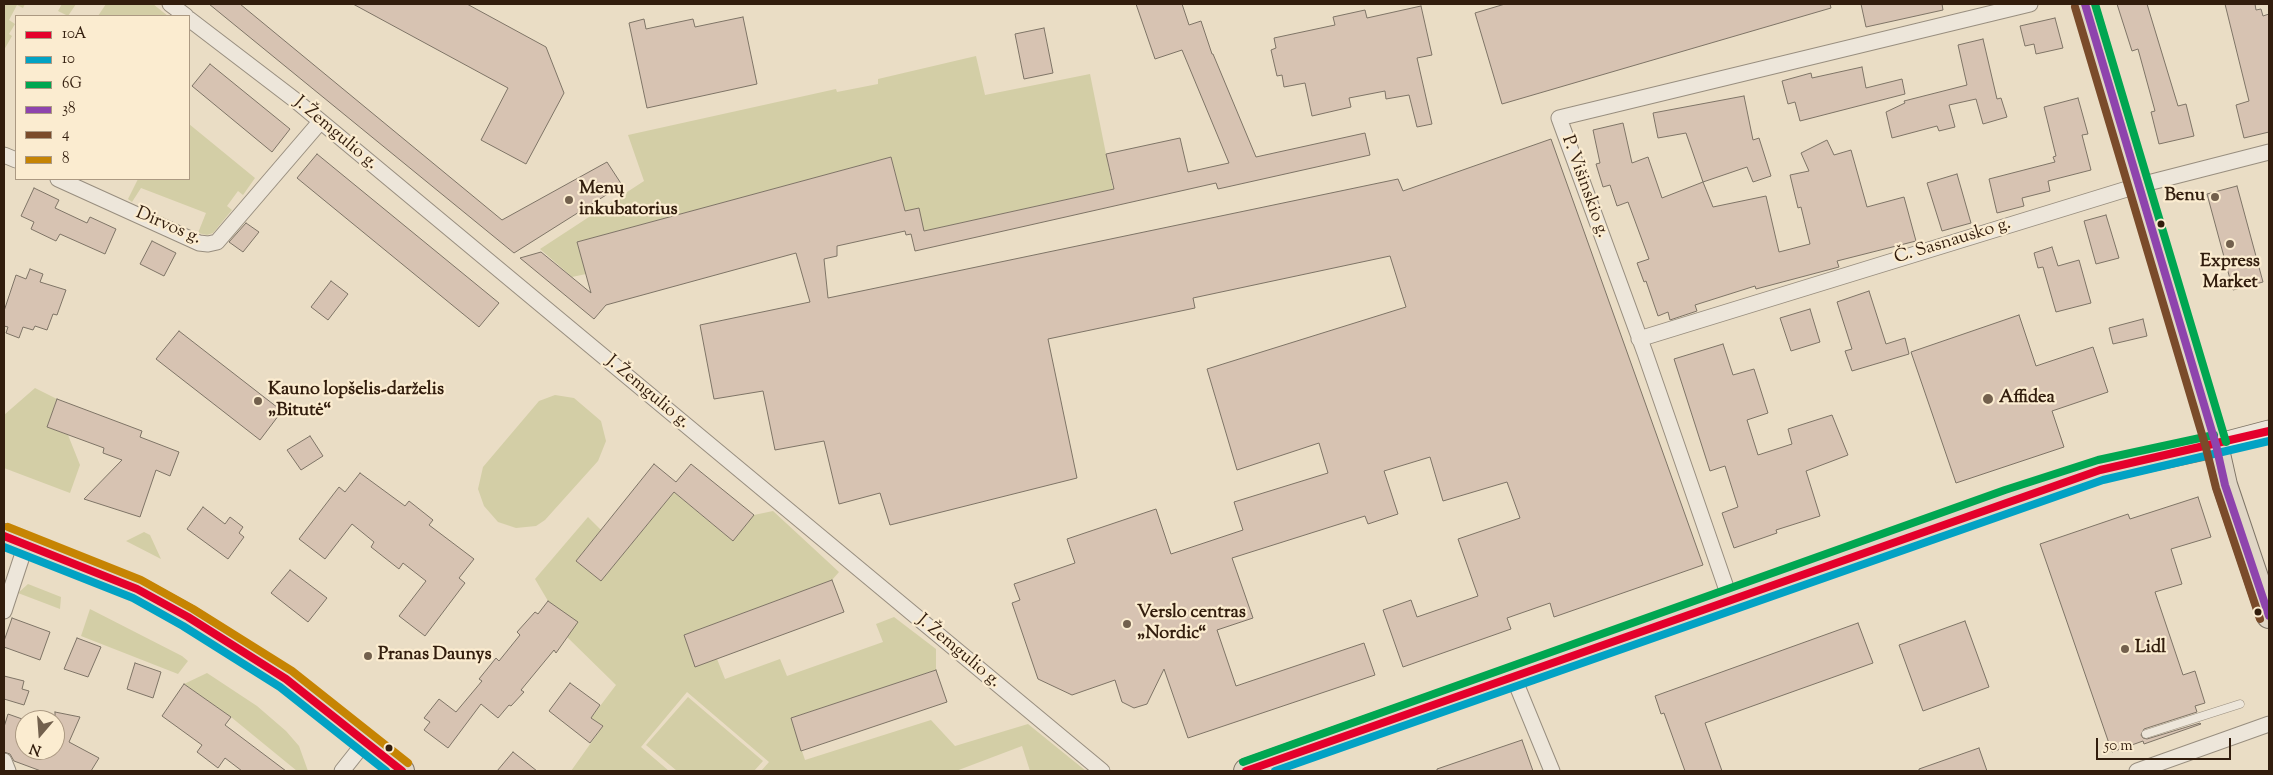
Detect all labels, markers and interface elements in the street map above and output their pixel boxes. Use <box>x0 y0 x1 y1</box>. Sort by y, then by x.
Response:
legend <box>15 15 190 180</box>
text: 10A <box>62 24 86 45</box>
text: 10 <box>62 49 75 70</box>
text: 6G <box>62 74 82 95</box>
street label: J. Žemgulio g. <box>289 93 381 175</box>
text: 38 <box>62 99 76 120</box>
text: 4 <box>62 124 70 145</box>
street label: P. Višinskio g. <box>1555 133 1613 241</box>
text: 8 <box>62 149 70 170</box>
place label: Menų inkubatorius <box>579 179 678 222</box>
place label: Benu <box>2164 186 2205 208</box>
marker: Benu <box>2209 191 2221 203</box>
marker: Menų inkubatorius <box>563 194 575 206</box>
street label: Dirvos g. <box>132 204 204 250</box>
street label: Č. Sasnausko g. <box>1892 214 2014 270</box>
unlabelled marker <box>2156 219 2166 229</box>
marker: Express Market <box>2224 238 2236 250</box>
place label: Express Market <box>2200 252 2260 294</box>
street label: J. Žemgulio g. <box>601 352 693 434</box>
place label: Kauno lopšelis-darželis „Bitutė“ <box>268 380 444 422</box>
place label: Affidea <box>1999 388 2055 410</box>
marker: Affidea <box>1981 392 1995 406</box>
marker: Kauno lopšelis-darželis „Bitutė“ <box>252 395 264 407</box>
place label: Verslo centras „Nordic“ <box>1137 603 1246 646</box>
unlabelled marker <box>2253 607 2263 617</box>
street label: J. Žemgulio g. <box>912 611 1004 693</box>
marker: Verslo centras „Nordic“ <box>1121 618 1133 630</box>
place label: Lidl <box>2135 638 2166 660</box>
marker: Lidl <box>2119 643 2131 655</box>
place label: Pranas Daunys <box>378 645 492 667</box>
marker: Pranas Daunys <box>362 650 374 662</box>
north arrow <box>15 710 65 760</box>
scale bar <box>2098 728 2233 760</box>
text: 50 m <box>2104 736 2133 757</box>
text: N <box>27 737 44 760</box>
unlabelled marker <box>384 743 394 753</box>

